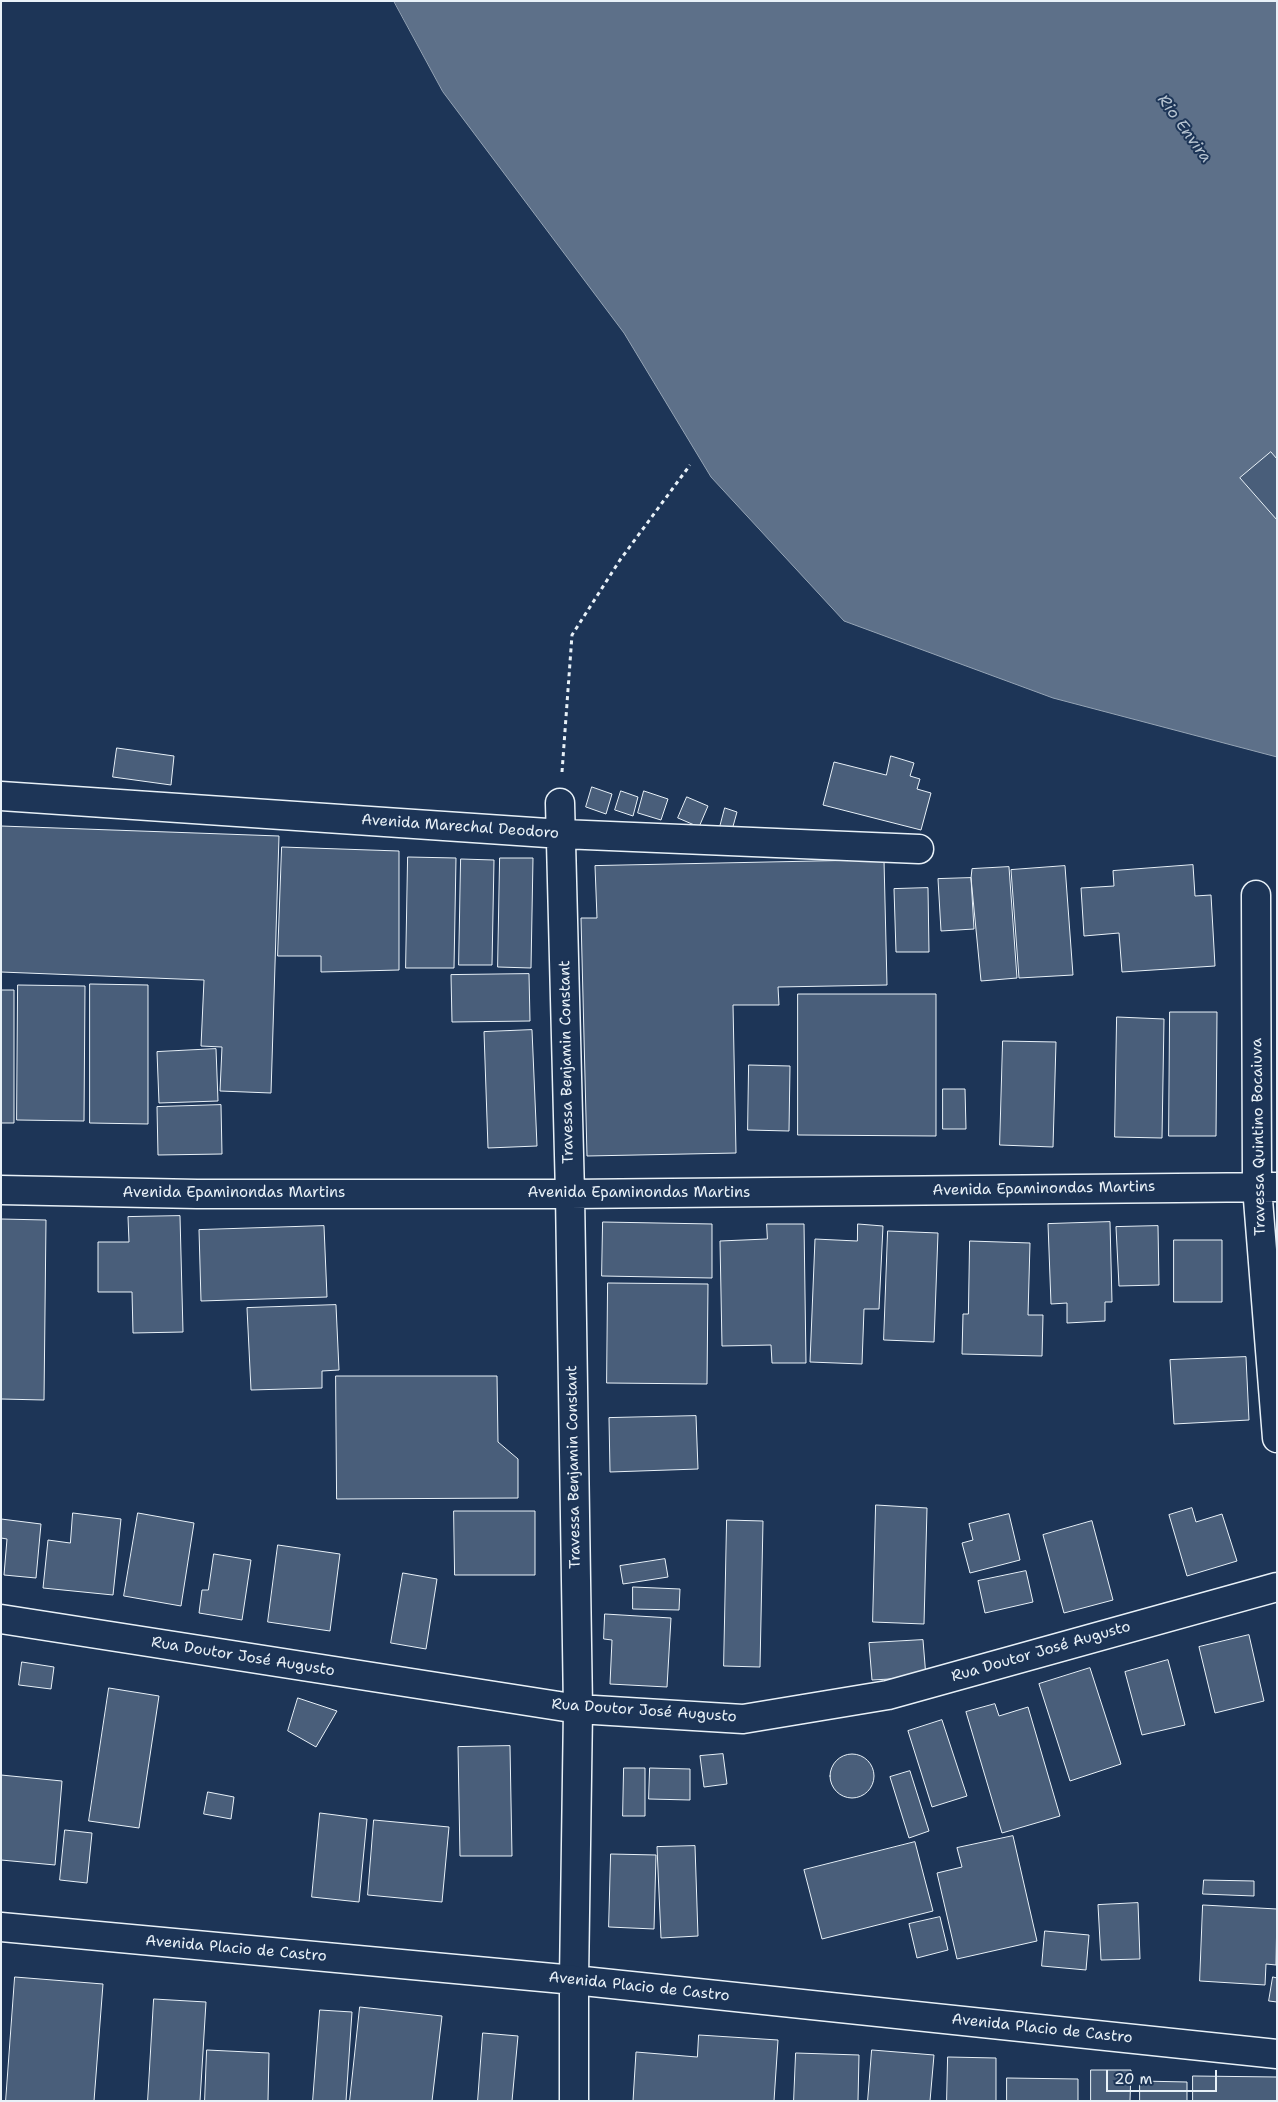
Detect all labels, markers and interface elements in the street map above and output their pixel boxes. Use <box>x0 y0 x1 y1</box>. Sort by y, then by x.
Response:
water label: Rio Envira <box>1153 91 1215 167</box>
street label: Avenida Marechal Deodoro <box>361 811 559 843</box>
street label: Travessa Benjamin Constant <box>556 960 578 1164</box>
street label: Travessa Quintino Bocaiuva <box>1248 1038 1270 1236</box>
street label: Avenida Epaminondas Martins <box>932 1178 1156 1200</box>
street label: Avenida Epaminondas Martins <box>123 1184 345 1202</box>
street label: Avenida Epaminondas Martins <box>528 1184 750 1202</box>
street label: Travessa Benjamin Constant <box>563 1365 585 1569</box>
street label: Rua Doutor José Augusto <box>949 1618 1133 1686</box>
street label: Rua Doutor José Augusto <box>150 1634 336 1680</box>
street label: Rua Doutor José Augusto <box>551 1696 737 1726</box>
street label: Avenida Placio de Castro <box>145 1932 327 1966</box>
street label: Avenida Placio de Castro <box>548 1969 730 2005</box>
street label: Avenida Placio de Castro <box>951 2011 1133 2047</box>
scale bar <box>1108 2060 1219 2092</box>
text: 20 m <box>1114 2069 1153 2089</box>

